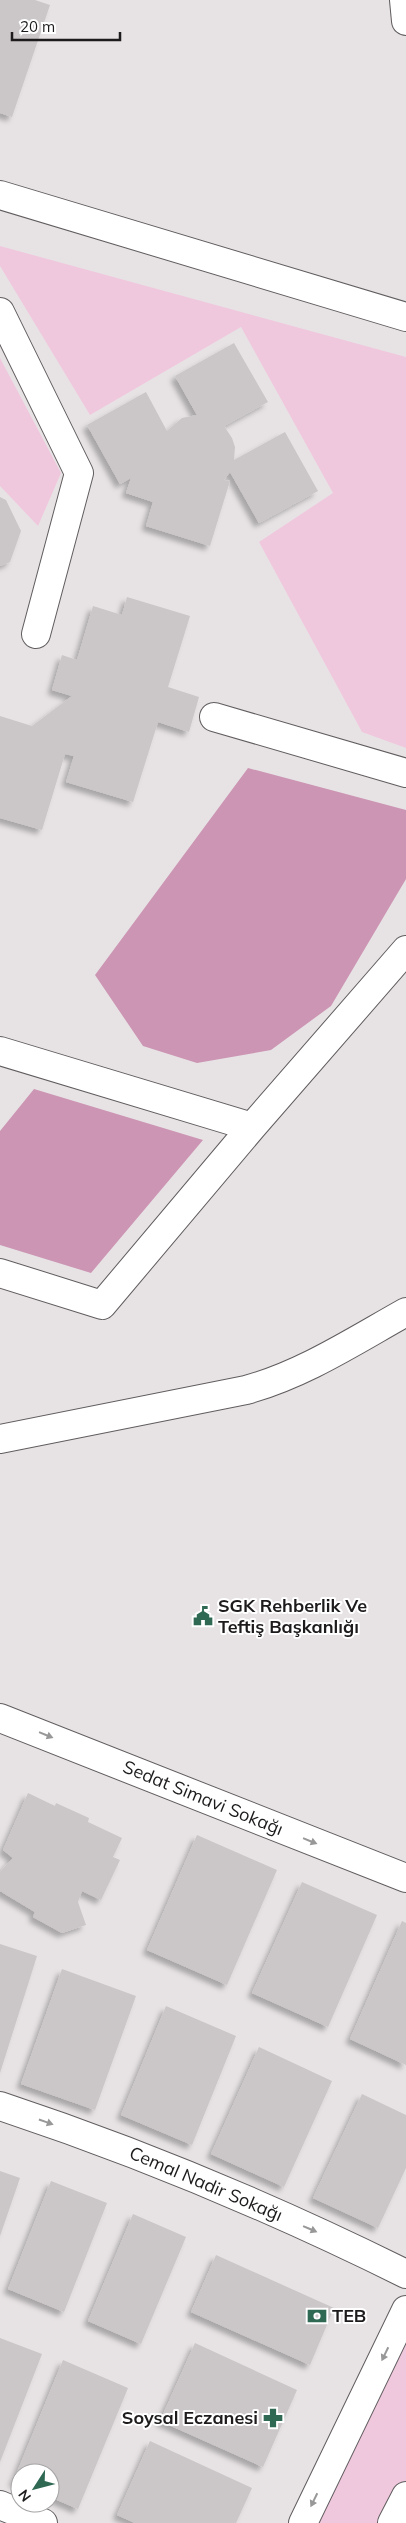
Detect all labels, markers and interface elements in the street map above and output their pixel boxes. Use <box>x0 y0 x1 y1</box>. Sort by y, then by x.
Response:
scale bar <box>12 10 120 42</box>
text: 20 m <box>20 17 55 36</box>
place label: SGK Rehberlik Ve Teftiş Başkanlığı <box>218 1594 367 1638</box>
public building icon: SGK Rehberlik Ve Teftiş Başkanlığı <box>192 1605 214 1627</box>
one-way arrow <box>38 1732 53 1740</box>
street label: Sedat Simavi Sokağı <box>120 1755 287 1840</box>
one-way arrow <box>303 1837 318 1845</box>
one-way arrow <box>39 2118 54 2126</box>
street label: Cemal Nadir Sokağı <box>126 2141 286 2226</box>
one-way arrow <box>303 2225 317 2233</box>
place label: TEB <box>332 2304 366 2327</box>
bank icon: TEB <box>306 2305 328 2327</box>
one-way arrow <box>381 2346 389 2361</box>
place label: Soysal Eczanesi <box>122 2406 258 2429</box>
pharmacy icon: Soysal Eczanesi <box>262 2407 284 2429</box>
north arrow <box>10 2463 60 2513</box>
text: N <box>14 2486 35 2505</box>
one-way arrow <box>310 2493 318 2507</box>

